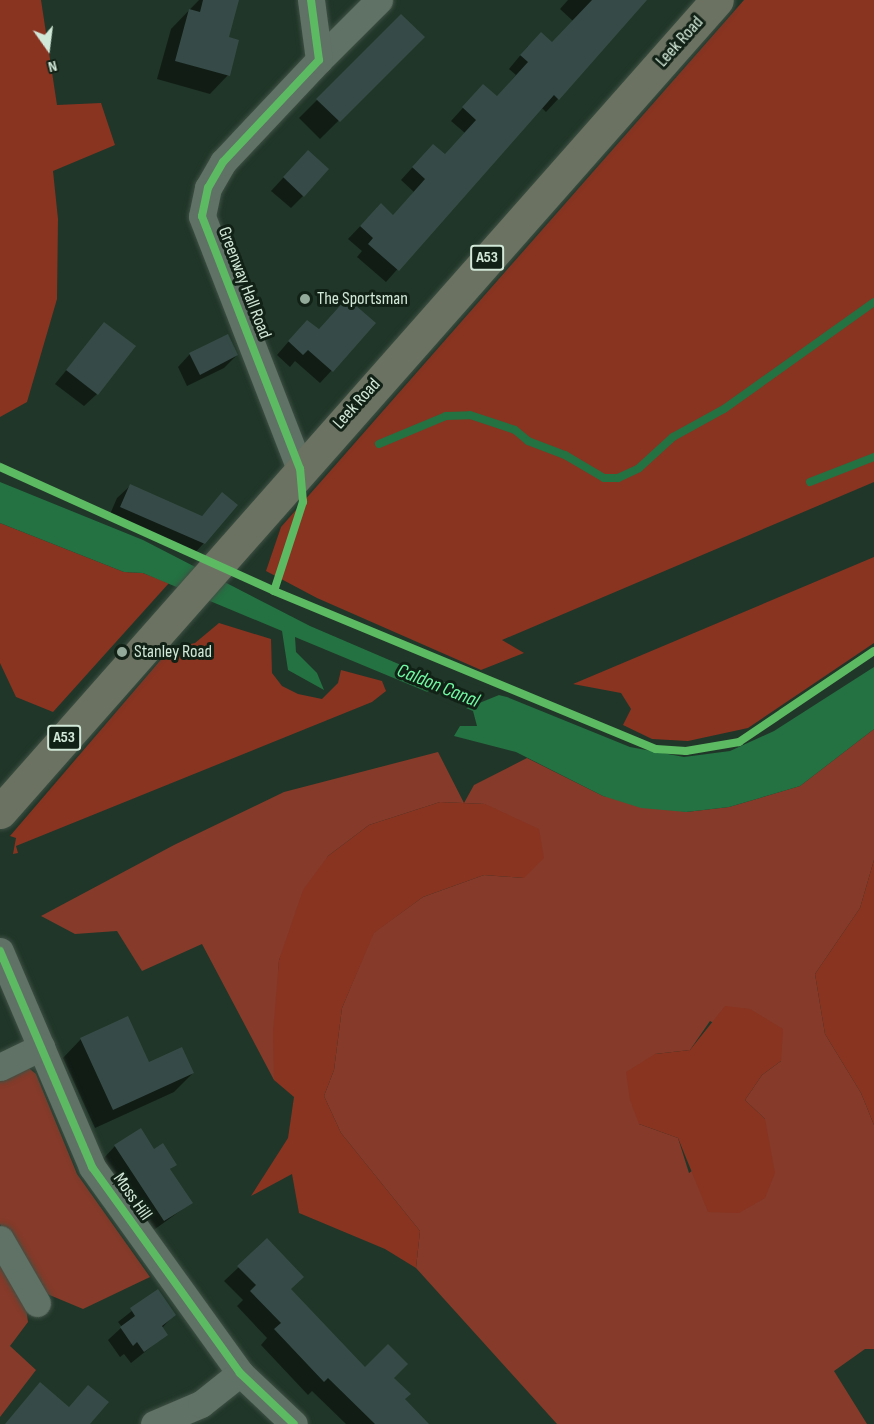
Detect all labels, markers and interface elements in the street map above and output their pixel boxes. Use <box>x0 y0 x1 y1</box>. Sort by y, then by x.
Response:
street label: Leek Road <box>652 12 708 72</box>
north arrow <box>18 18 78 78</box>
text: N <box>46 56 59 76</box>
street label: Greenway Hall Road <box>213 224 275 342</box>
road number: A53 <box>469 245 505 271</box>
place label: The Sportsman <box>317 288 408 310</box>
marker: The Sportsman <box>298 292 312 306</box>
street label: Leek Road <box>329 374 385 434</box>
place label: Stanley Road <box>134 641 212 663</box>
marker: Stanley Road <box>115 645 129 659</box>
water label: Caldon Canal <box>393 659 483 713</box>
road number: A53 <box>46 725 82 751</box>
street label: Moss Hill <box>108 1169 156 1225</box>

